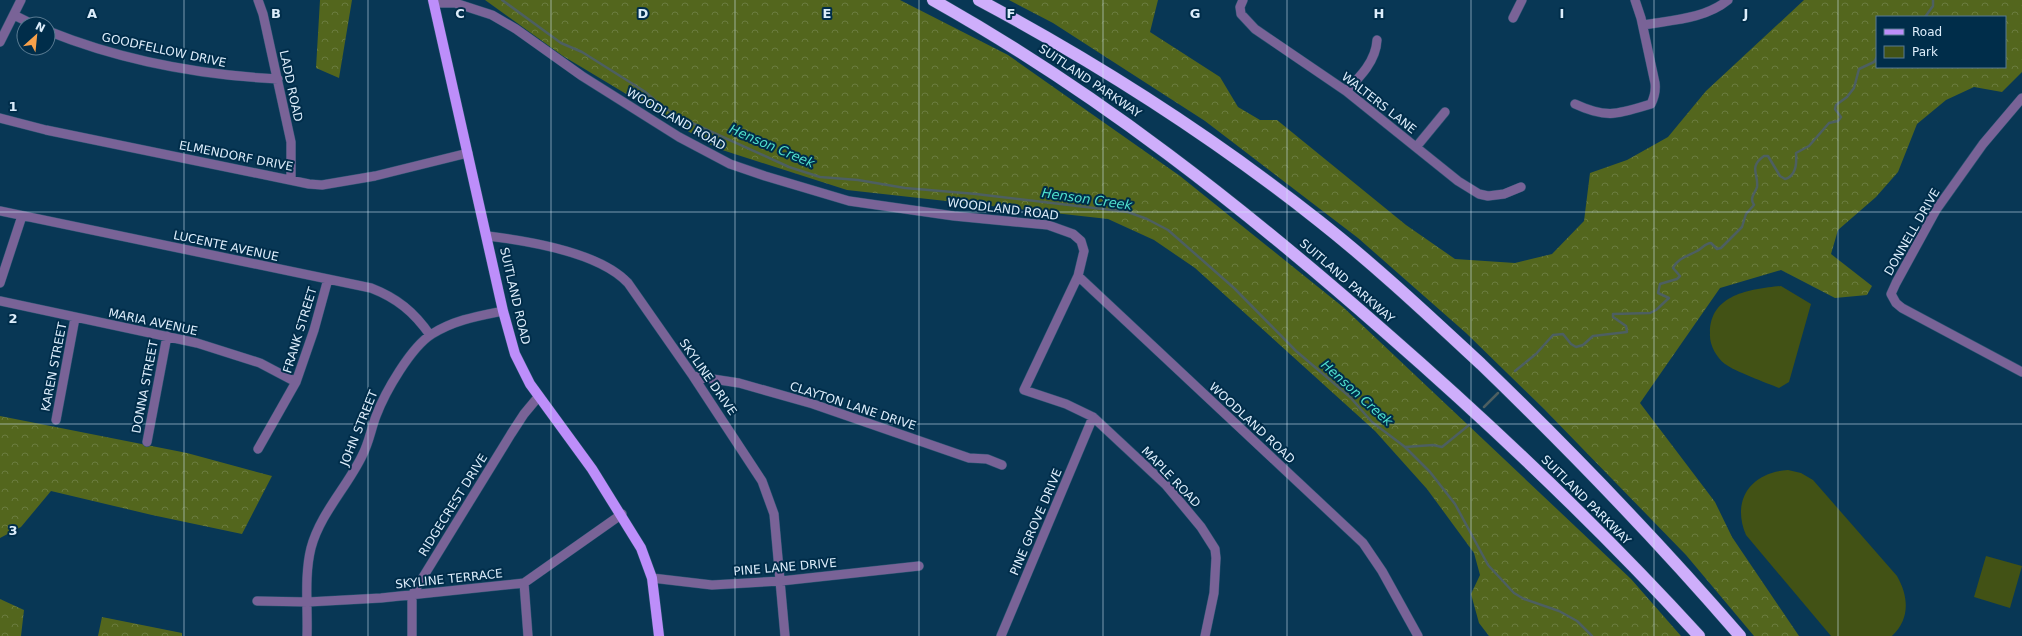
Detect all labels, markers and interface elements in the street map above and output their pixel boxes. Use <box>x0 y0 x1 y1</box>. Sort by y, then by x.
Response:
text: A <box>87 6 97 21</box>
text: B <box>271 6 281 21</box>
text: C <box>455 6 465 21</box>
text: D <box>638 6 649 21</box>
text: E <box>823 6 831 21</box>
text: F <box>1007 6 1015 21</box>
text: G <box>1190 6 1200 21</box>
text: H <box>1374 6 1384 21</box>
text: I <box>1560 6 1564 21</box>
text: J <box>1743 6 1748 21</box>
north arrow <box>16 16 56 56</box>
legend <box>1876 16 2006 68</box>
text: N <box>33 20 47 35</box>
text: Road <box>1912 25 1942 39</box>
street label: GOODFELLOW DRIVE <box>100 30 228 70</box>
street label: SUITLAND PARKWAY <box>1036 41 1145 121</box>
text: Park <box>1912 45 1938 59</box>
street label: LADD ROAD <box>277 49 305 123</box>
street label: WALTERS LANE <box>1339 70 1419 136</box>
street label: WOODLAND ROAD <box>624 85 728 153</box>
text: 1 <box>8 99 18 114</box>
water label: Henson Creek <box>727 121 817 171</box>
street label: ELMENDORF DRIVE <box>178 138 294 174</box>
water label: Henson Creek <box>1041 185 1134 213</box>
street label: DONNELL DRIVE <box>1881 186 1943 278</box>
street label: WOODLAND ROAD <box>946 195 1060 223</box>
street label: LUCENTE AVENUE <box>172 228 280 264</box>
street label: SUITLAND PARKWAY <box>1297 236 1398 326</box>
street label: SUITLAND ROAD <box>497 246 533 346</box>
street label: FRANK STREET <box>280 285 320 375</box>
street label: MARIA AVENUE <box>107 306 199 338</box>
text: 2 <box>8 311 18 326</box>
street label: KAREN STREET <box>39 321 70 413</box>
street label: SKYLINE DRIVE <box>676 336 740 418</box>
street label: DONNA STREET <box>129 339 161 435</box>
water label: Henson Creek <box>1318 357 1396 429</box>
street label: CLAYTON LANE DRIVE <box>788 379 918 433</box>
street label: WOODLAND ROAD <box>1206 380 1298 466</box>
street label: JOHN STREET <box>337 387 381 469</box>
street label: MAPLE ROAD <box>1139 444 1203 510</box>
street label: RIDGECREST DRIVE <box>416 451 490 559</box>
street label: SUITLAND PARKWAY <box>1538 452 1634 548</box>
street label: PINE GROVE DRIVE <box>1007 467 1065 577</box>
text: 3 <box>8 523 18 538</box>
street label: PINE LANE DRIVE <box>733 556 837 578</box>
street label: SKYLINE TERRACE <box>395 566 503 592</box>

